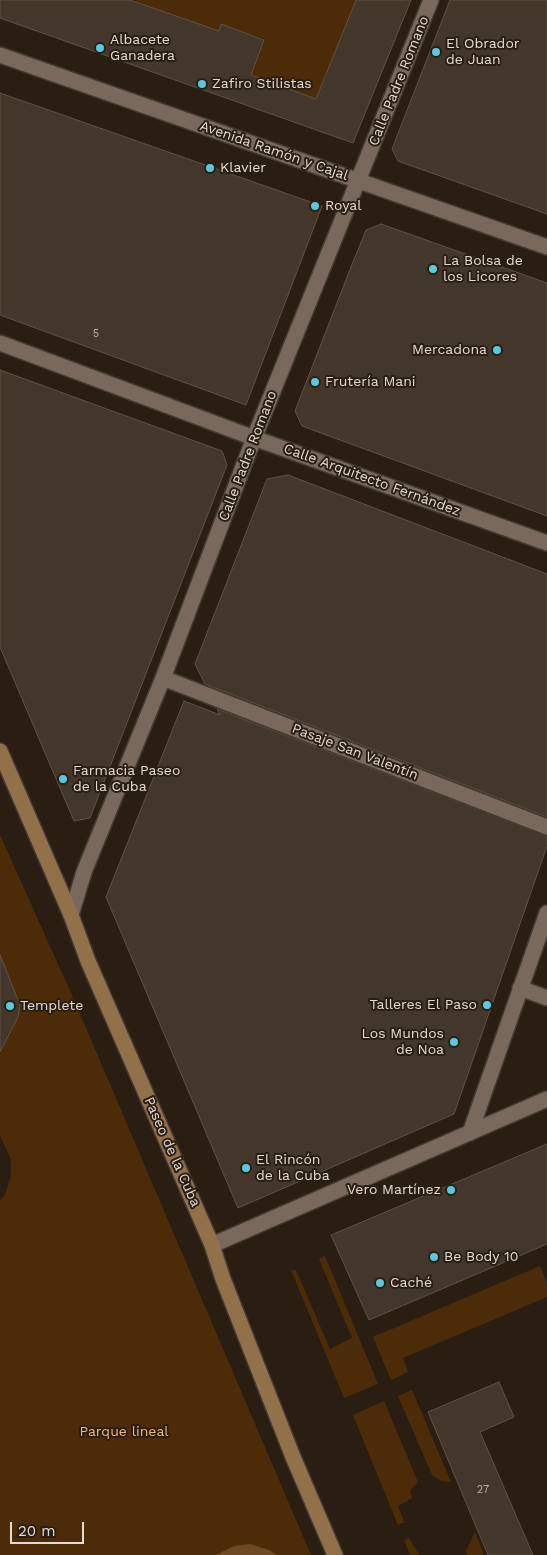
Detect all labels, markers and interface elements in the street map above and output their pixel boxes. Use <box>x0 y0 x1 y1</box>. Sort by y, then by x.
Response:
street label: Calle Padre Romano <box>365 14 433 148</box>
place label: Albacete Ganadera <box>110 32 175 64</box>
place label: El Obrador de Juan <box>446 36 519 68</box>
marker: Albacete Ganadera <box>94 42 106 54</box>
marker: El Obrador de Juan <box>430 46 442 58</box>
place label: Zafiro Stilistas <box>212 76 312 92</box>
marker: Zafiro Stilistas <box>196 78 208 90</box>
street label: Avenida Ramón y Cajal <box>198 118 350 184</box>
place label: Klavier <box>220 160 266 176</box>
marker: Klavier <box>204 162 216 174</box>
place label: Royal <box>325 198 362 214</box>
marker: Royal <box>309 200 321 212</box>
place label: La Bolsa de los Licores <box>443 253 523 286</box>
marker: La Bolsa de los Licores <box>427 263 439 275</box>
house number: 5 <box>93 327 99 341</box>
place label: Mercadona <box>412 342 487 358</box>
marker: Mercadona <box>491 344 503 356</box>
place label: Frutería Mani <box>325 374 416 390</box>
marker: Frutería Mani <box>309 376 321 388</box>
street label: Calle Padre Romano <box>215 388 281 524</box>
street label: Calle Arquitecto Fernández <box>281 440 463 520</box>
street label: Pasaje San Valentín <box>289 720 421 784</box>
place label: Farmacia Paseo de la Cuba <box>73 763 180 796</box>
marker: Farmacia Paseo de la Cuba <box>57 773 69 785</box>
place label: Talleres El Paso <box>369 997 477 1013</box>
place label: Templete <box>20 998 83 1014</box>
marker: Talleres El Paso <box>481 999 493 1011</box>
marker: Templete <box>4 1000 16 1012</box>
place label: Los Mundos de Noa <box>362 1026 444 1058</box>
marker: Los Mundos de Noa <box>448 1036 460 1048</box>
street label: Paseo de la Cuba <box>140 1094 204 1210</box>
place label: El Rincón de la Cuba <box>256 1152 330 1184</box>
marker: El Rincón de la Cuba <box>240 1162 252 1174</box>
place label: Vero Martínez <box>347 1182 441 1198</box>
marker: Vero Martínez <box>445 1184 457 1196</box>
place label: Be Body 10 <box>444 1249 518 1265</box>
marker: Be Body 10 <box>428 1251 440 1263</box>
place label: Caché <box>390 1275 432 1291</box>
marker: Caché <box>374 1277 386 1289</box>
park label: Parque lineal <box>79 1424 169 1440</box>
house number: 27 <box>477 1483 489 1497</box>
scale bar <box>12 1512 86 1544</box>
text: 20 m <box>18 1522 56 1540</box>

